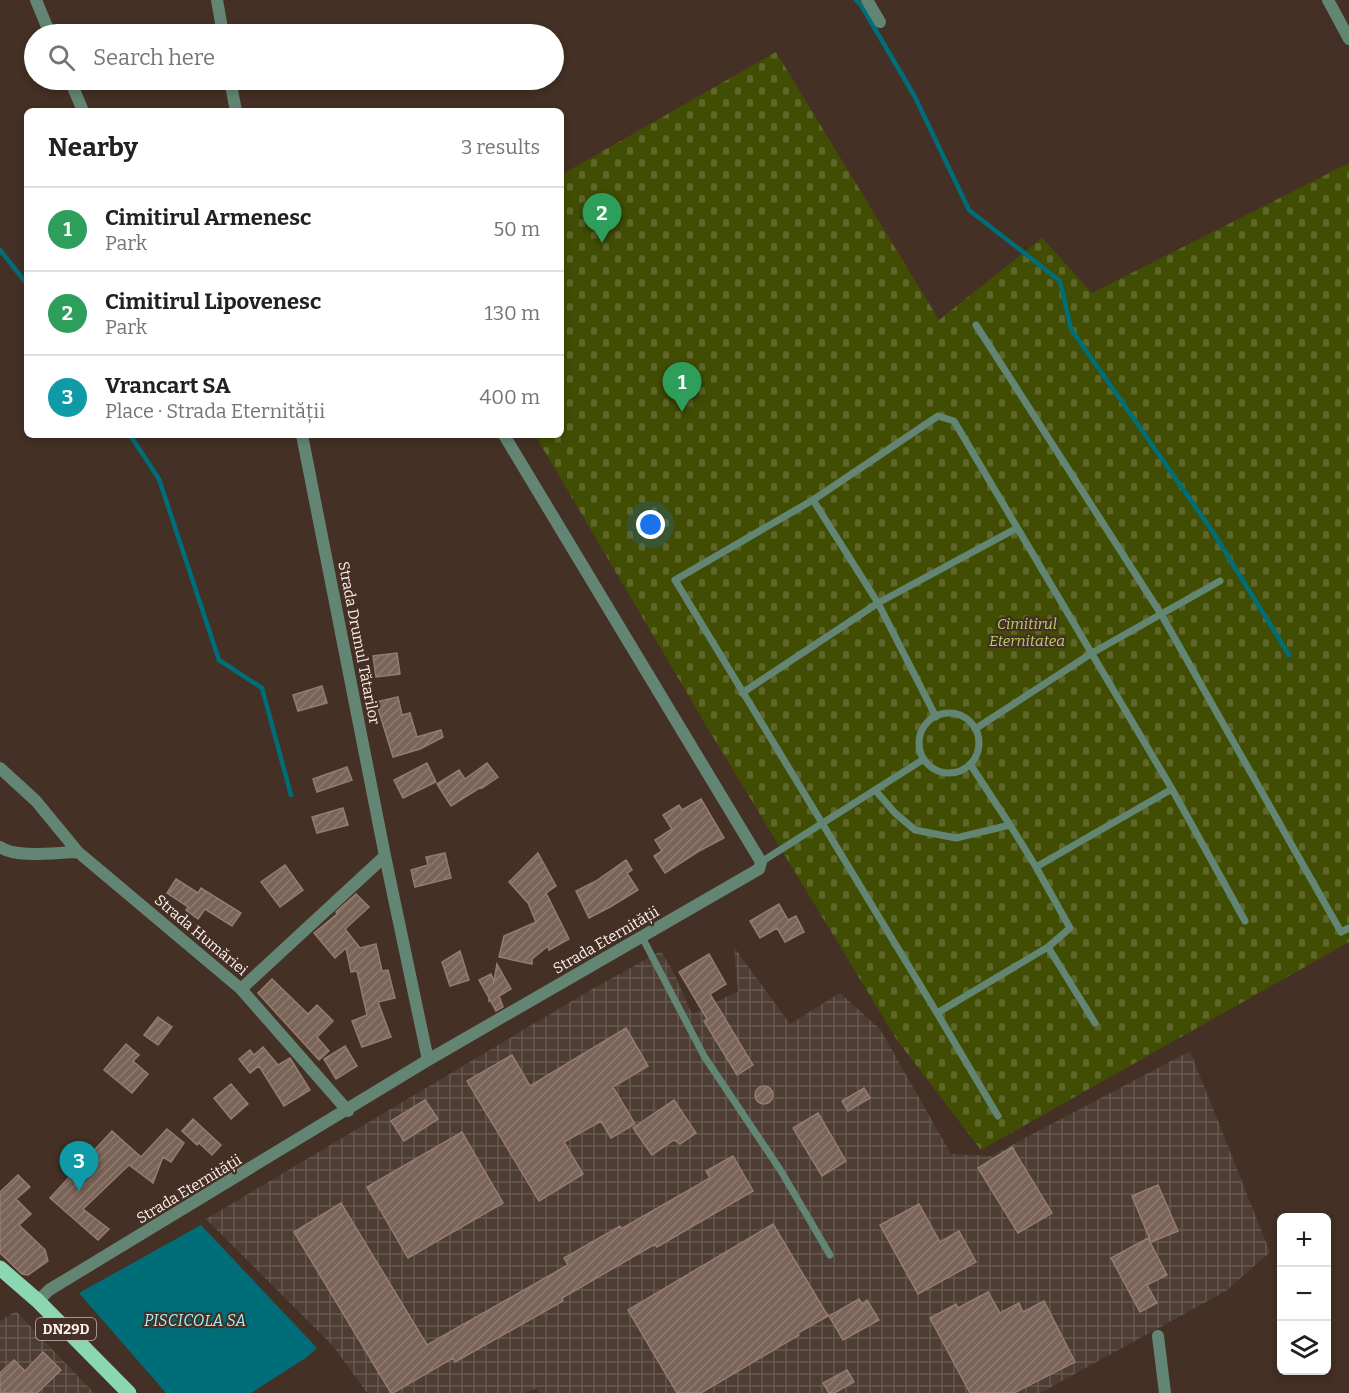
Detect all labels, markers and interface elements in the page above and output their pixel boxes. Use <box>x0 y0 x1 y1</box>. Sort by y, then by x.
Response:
search box <box>24 24 564 90</box>
icon: search <box>45 41 78 74</box>
text: Search here <box>93 44 215 71</box>
text: Nearby <box>48 132 138 163</box>
text: 3 results <box>461 135 540 159</box>
pin: 2 <box>582 194 622 243</box>
text: Cimitirul Armenesc <box>105 204 311 231</box>
text: 1 <box>63 217 72 241</box>
text: 50 m <box>493 217 540 241</box>
text: Park <box>105 231 147 255</box>
text: Cimitirul Lipovenesc <box>105 288 321 315</box>
text: 2 <box>62 301 73 325</box>
text: 130 m <box>485 301 540 325</box>
text: Park <box>105 315 147 339</box>
pin: 1 <box>662 362 702 412</box>
text: Vrancart SA <box>105 372 231 399</box>
text: 3 <box>62 385 73 409</box>
text: 400 m <box>480 385 540 409</box>
text: Place · Strada Eternității <box>105 399 325 423</box>
your location <box>636 510 665 539</box>
street label: Strada Drumul Tătarilor <box>334 560 384 727</box>
park label: Cimitirul Eternitatea <box>989 615 1065 650</box>
street label: Strada Humăriei <box>151 891 252 979</box>
street label: Strada Eternității <box>550 902 663 978</box>
pin: 3 <box>60 1142 98 1191</box>
street label: Strada Eternității <box>133 1150 246 1228</box>
map controls <box>1277 1213 1331 1375</box>
button: + <box>1277 1213 1331 1267</box>
button: − <box>1277 1267 1331 1321</box>
water label: PISCICOLA SA <box>144 1311 246 1330</box>
road number: DN29D <box>36 1318 96 1340</box>
button: layers <box>1277 1321 1331 1375</box>

